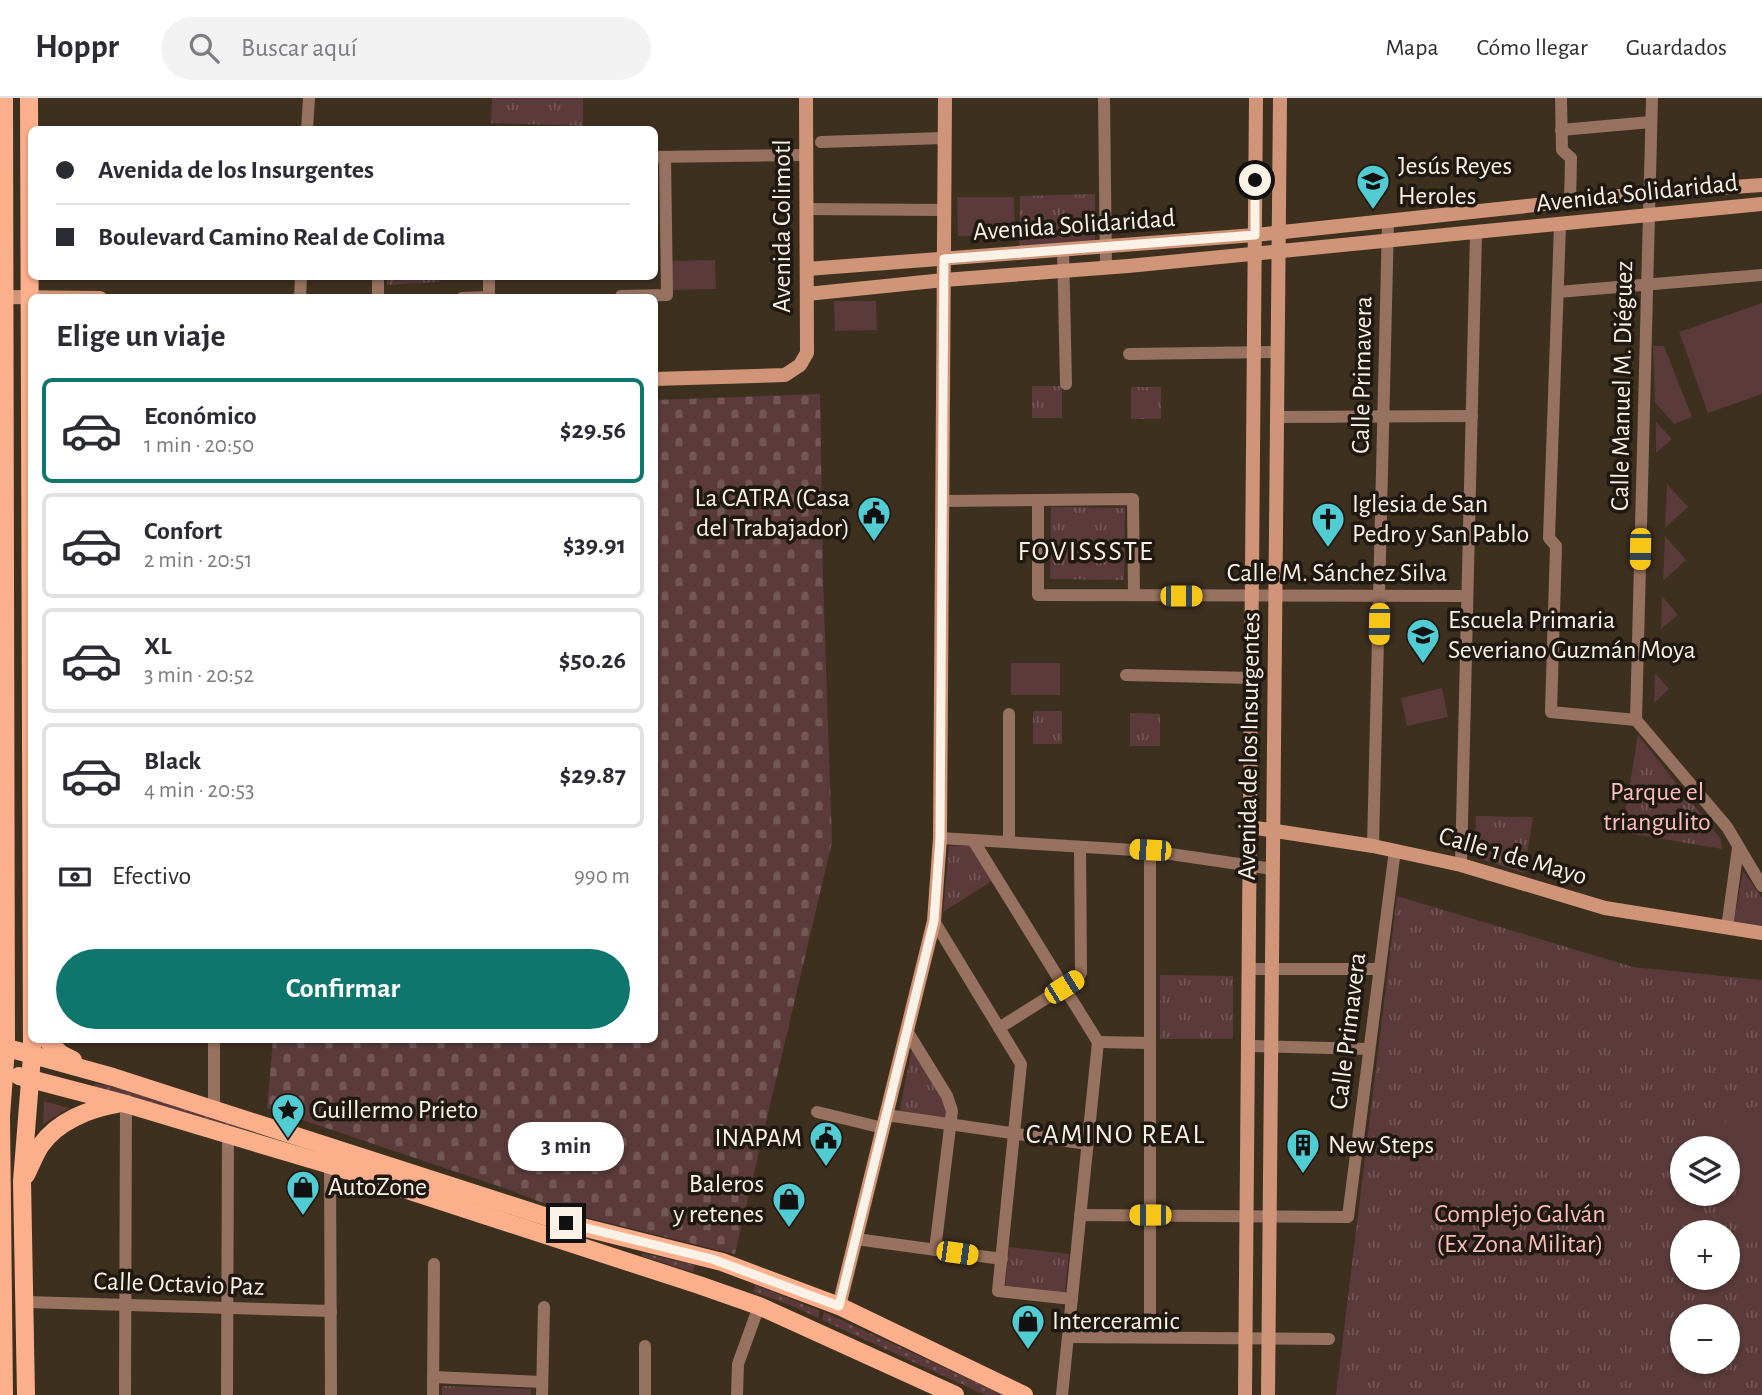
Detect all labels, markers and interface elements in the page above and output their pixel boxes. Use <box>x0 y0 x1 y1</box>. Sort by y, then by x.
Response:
search box <box>161 17 651 80</box>
icon: search <box>185 29 223 67</box>
text: Hoppr <box>35 31 119 64</box>
text: Buscar aquí <box>241 35 357 61</box>
text: Mapa <box>1385 36 1439 60</box>
text: Cómo llegar <box>1477 36 1588 60</box>
text: Guardados <box>1626 36 1727 60</box>
street label: Avenida Colimotl <box>769 139 795 313</box>
place label: Jesús Reyes Heroles <box>1398 153 1512 209</box>
text: Avenida de los Insurgentes <box>98 157 374 183</box>
school or university icon: Jesús Reyes Heroles <box>1354 162 1392 211</box>
route start <box>1239 164 1271 196</box>
street label: Avenida Solidaridad <box>1535 169 1739 217</box>
street label: Avenida Solidaridad <box>972 205 1176 245</box>
text: Boulevard Camino Real de Colima <box>98 224 446 250</box>
street label: Calle Manuel M. Diéguez <box>1607 261 1637 511</box>
street label: Calle Primavera <box>1348 296 1376 454</box>
text: Elige un viaje <box>56 320 226 352</box>
icon: car <box>60 399 123 462</box>
text: Económico <box>144 403 257 429</box>
text: $29.56 <box>560 417 626 443</box>
text: 1 min · 20:50 <box>144 434 254 457</box>
place label: La CATRA (Casa del Trabajador) <box>695 485 850 541</box>
place label: Iglesia de San Pedro y San Pablo <box>1352 491 1529 547</box>
public building icon: La CATRA (Casa del Trabajador) <box>855 494 893 543</box>
church icon: Iglesia de San Pedro y San Pablo <box>1309 500 1347 549</box>
icon: car <box>60 514 123 577</box>
text: Confort <box>144 518 222 544</box>
car <box>1630 528 1651 570</box>
text: $39.91 <box>563 532 626 558</box>
district label: FOVISSSTE <box>1017 538 1155 566</box>
text: 2 min · 20:51 <box>144 549 252 572</box>
street label: Calle M. Sánchez Silva <box>1227 560 1447 586</box>
car <box>1161 586 1203 607</box>
car <box>1369 603 1390 645</box>
place label: Escuela Primaria Severiano Guzmán Moya <box>1448 607 1696 663</box>
street label: Avenida de los Insurgentes <box>1234 612 1264 880</box>
school or university icon: Escuela Primaria Severiano Guzmán Moya <box>1404 616 1442 665</box>
icon: car <box>60 629 123 692</box>
text: XL <box>144 633 171 659</box>
text: $50.26 <box>559 647 626 673</box>
text: 3 min · 20:52 <box>144 664 254 687</box>
icon: car <box>60 744 123 807</box>
text: Black <box>144 748 201 774</box>
text: $29.87 <box>559 762 626 788</box>
text: 4 min · 20:53 <box>144 779 255 802</box>
park label: Parque el triangulito <box>1603 779 1711 835</box>
street label: Calle 1 de Mayo <box>1436 822 1590 890</box>
car <box>1129 838 1172 862</box>
icon: cash <box>56 858 94 896</box>
text: Efectivo <box>112 863 191 889</box>
text: 990 m <box>574 865 630 888</box>
button: Confirmar <box>56 949 630 1029</box>
street label: Calle Primavera <box>1325 951 1371 1111</box>
car <box>1041 967 1088 1007</box>
place icon: Guillermo Prieto <box>269 1091 307 1140</box>
place label: Guillermo Prieto <box>312 1097 478 1123</box>
public building icon: INAPAM <box>807 1119 845 1168</box>
district label: CAMINO REAL <box>1026 1121 1206 1149</box>
callout: 3 min <box>508 1122 624 1170</box>
place label: INAPAM <box>714 1125 802 1151</box>
building icon: New Steps <box>1284 1126 1322 1175</box>
place label: New Steps <box>1328 1132 1434 1158</box>
text: 3 min <box>541 1135 591 1158</box>
map controls <box>1670 1136 1740 1374</box>
button: layers <box>1670 1136 1740 1206</box>
shop icon: AutoZone <box>284 1168 322 1217</box>
place label: Baleros y retenes <box>672 1171 764 1227</box>
place label: AutoZone <box>328 1174 427 1200</box>
shop icon: Baleros y retenes <box>770 1180 808 1229</box>
park label: Complejo Galván (Ex Zona Militar) <box>1434 1201 1606 1257</box>
car <box>1130 1205 1172 1226</box>
route end <box>550 1207 582 1239</box>
button: + <box>1670 1220 1740 1290</box>
car <box>935 1240 980 1266</box>
street label: Calle Octavio Paz <box>93 1268 265 1300</box>
shop icon: Interceramic <box>1009 1302 1047 1351</box>
button: − <box>1670 1304 1740 1374</box>
place label: Interceramic <box>1052 1308 1179 1334</box>

